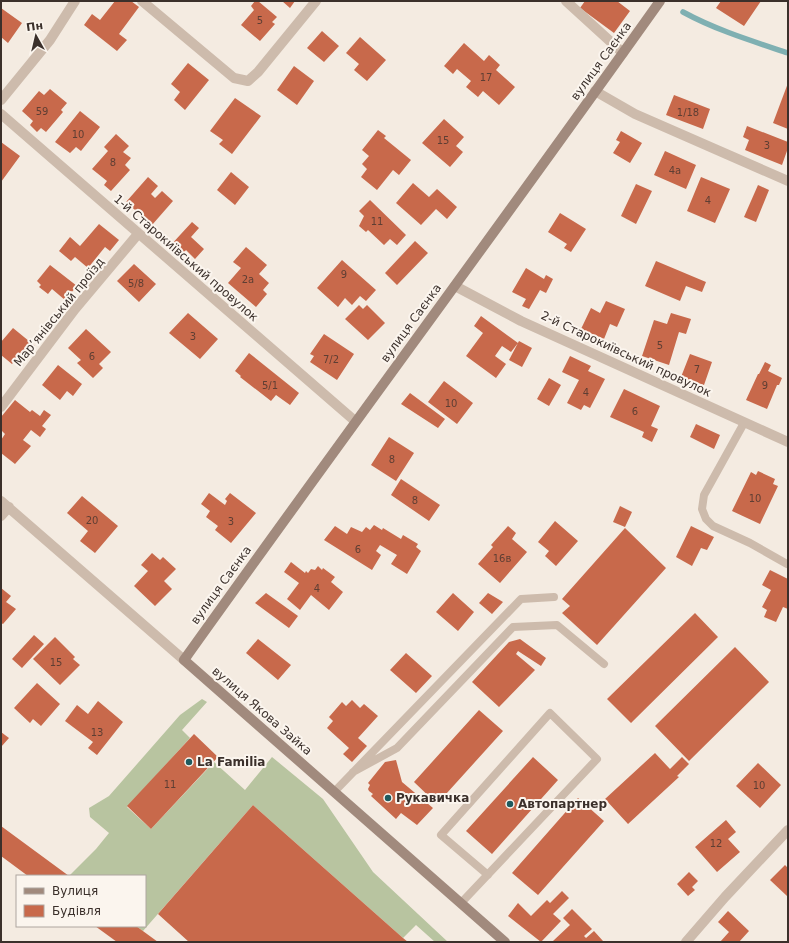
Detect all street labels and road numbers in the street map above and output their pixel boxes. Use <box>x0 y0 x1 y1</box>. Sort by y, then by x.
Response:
street label: вулиця Саєнка <box>568 19 634 103</box>
street label: 1-й Старокиївський провулок <box>111 192 261 324</box>
street label: Марʼянівський проїзд <box>11 255 107 369</box>
street label: вулиця Саєнка <box>378 281 444 365</box>
street label: 2-й Старокиївський провулок <box>539 308 713 400</box>
street label: вулиця Саєнка <box>188 543 254 627</box>
street label: вулиця Якова Зайка <box>209 664 315 758</box>

